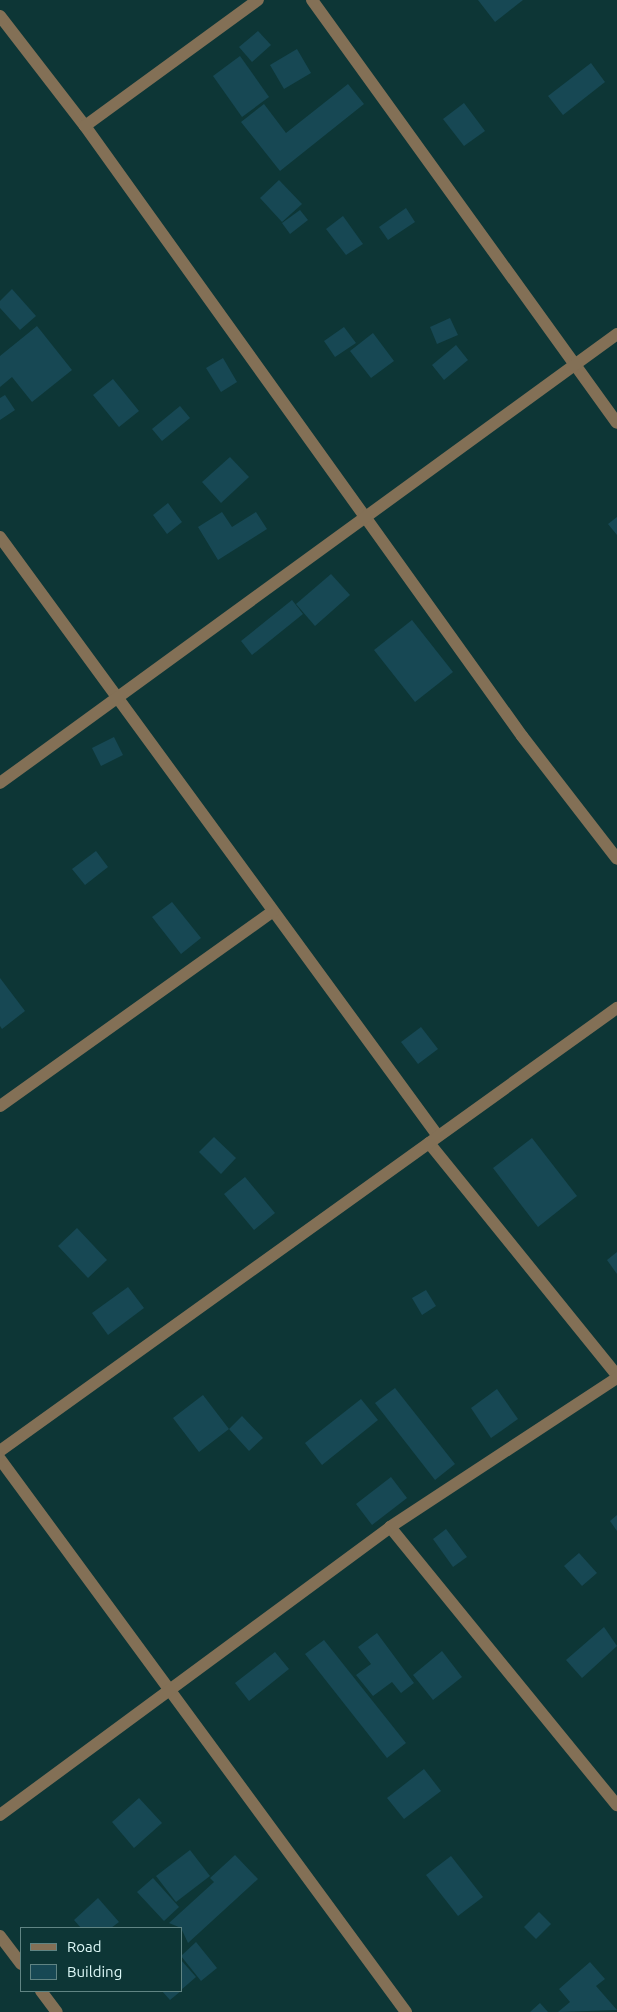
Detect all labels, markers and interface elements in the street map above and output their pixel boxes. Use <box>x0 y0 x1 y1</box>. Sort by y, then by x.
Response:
legend <box>20 1927 182 1992</box>
text: Road <box>67 1938 102 1955</box>
text: Building <box>67 1963 122 1980</box>

